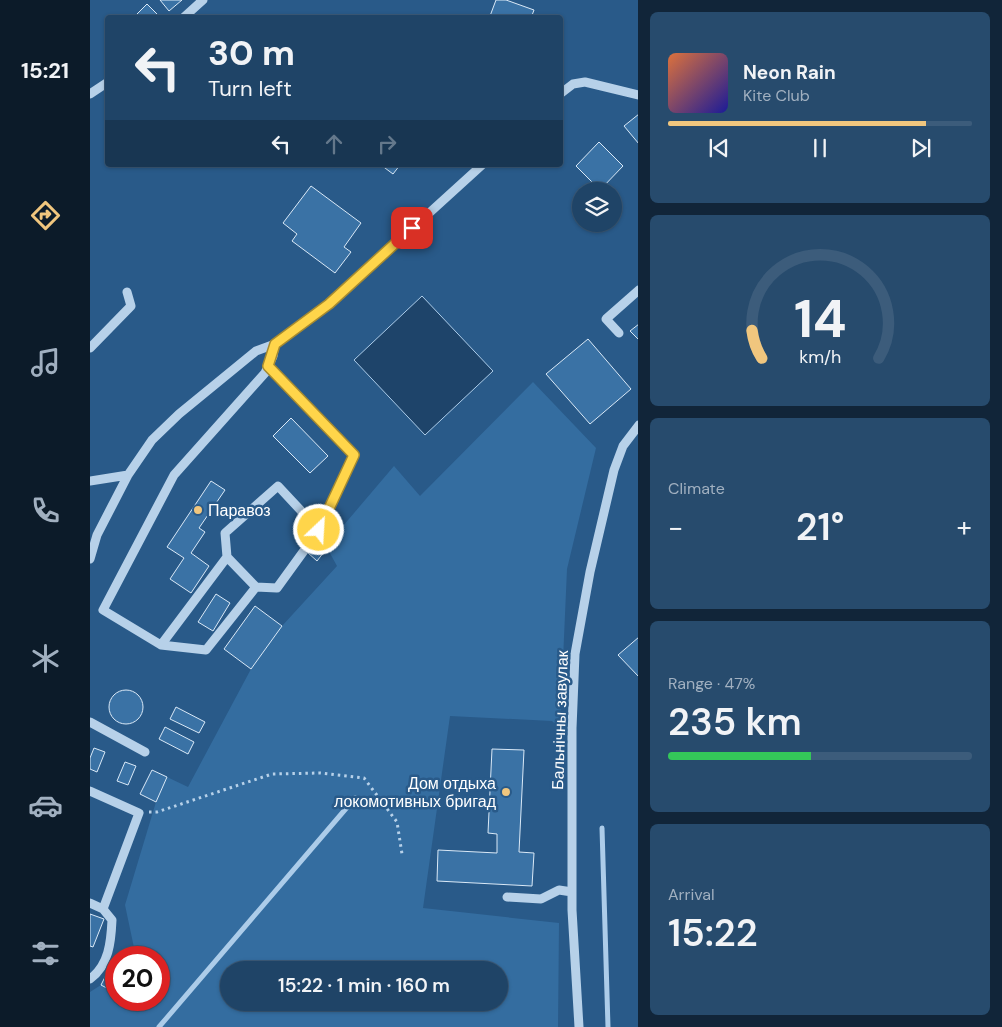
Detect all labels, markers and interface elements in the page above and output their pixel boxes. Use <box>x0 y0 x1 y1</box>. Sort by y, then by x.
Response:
text: 30 m <box>208 30 295 76</box>
icon: left <box>125 35 190 100</box>
text: 15:21 <box>21 56 69 85</box>
text: Neon Rain <box>743 60 836 85</box>
text: Turn left <box>208 74 292 103</box>
text: Kite Club <box>743 85 810 106</box>
icon: left <box>267 130 295 158</box>
icon: ahead <box>320 130 348 158</box>
icon: right <box>373 130 401 158</box>
icon: previous <box>705 134 733 162</box>
icon: pause <box>806 134 834 162</box>
icon: next <box>907 134 935 162</box>
map controls <box>572 182 622 232</box>
button: layers <box>572 182 622 232</box>
icon: directions <box>28 198 63 233</box>
pin <box>391 207 433 249</box>
icon: arrive <box>398 214 426 242</box>
text: 14 <box>794 285 846 353</box>
icon: music <box>28 345 63 380</box>
text: km/h <box>799 345 841 369</box>
text: Climate <box>668 478 725 499</box>
icon: phone <box>28 493 63 528</box>
place label: Паравоз <box>208 500 271 521</box>
text: 21° <box>796 502 844 552</box>
position arrow <box>292 503 344 555</box>
marker: Паравоз <box>192 504 204 516</box>
text: − <box>668 509 683 546</box>
text: + <box>957 509 972 546</box>
icon: climate <box>28 641 63 676</box>
street label: Бальнічны завулак <box>547 649 573 790</box>
text: Range · 47% <box>668 673 755 694</box>
text: 235 km <box>668 697 802 747</box>
place label: Дом отдыха локомотивных бригад <box>334 773 497 812</box>
marker: Дом отдыха локомотивных бригад <box>500 786 512 798</box>
icon: car <box>28 788 63 823</box>
text: Arrival <box>668 884 715 905</box>
text: 15:22 <box>668 908 758 958</box>
icon: filters <box>28 936 63 971</box>
speed limit sign: 20 <box>105 946 170 1011</box>
text: 15:22 · 1 min · 160 m <box>278 973 450 998</box>

